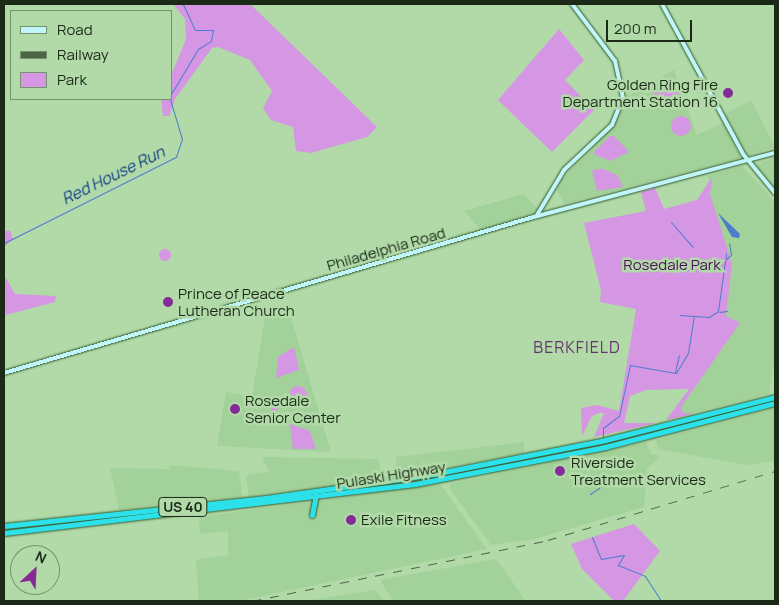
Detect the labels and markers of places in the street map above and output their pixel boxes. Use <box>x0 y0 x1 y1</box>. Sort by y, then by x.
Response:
place label: Golden Ring Fire Department Station 16 <box>563 75 718 110</box>
marker: Golden Ring Fire Department Station 16 <box>722 87 734 99</box>
place label: Prince of Peace Lutheran Church <box>178 284 295 319</box>
marker: Prince of Peace Lutheran Church <box>162 296 174 308</box>
place label: Rosedale Senior Center <box>245 391 341 426</box>
marker: Rosedale Senior Center <box>229 403 241 415</box>
place label: Riverside Treatment Services <box>571 453 706 488</box>
marker: Riverside Treatment Services <box>553 464 567 478</box>
place label: Exile Fitness <box>361 511 447 529</box>
marker: Exile Fitness <box>345 514 357 526</box>

